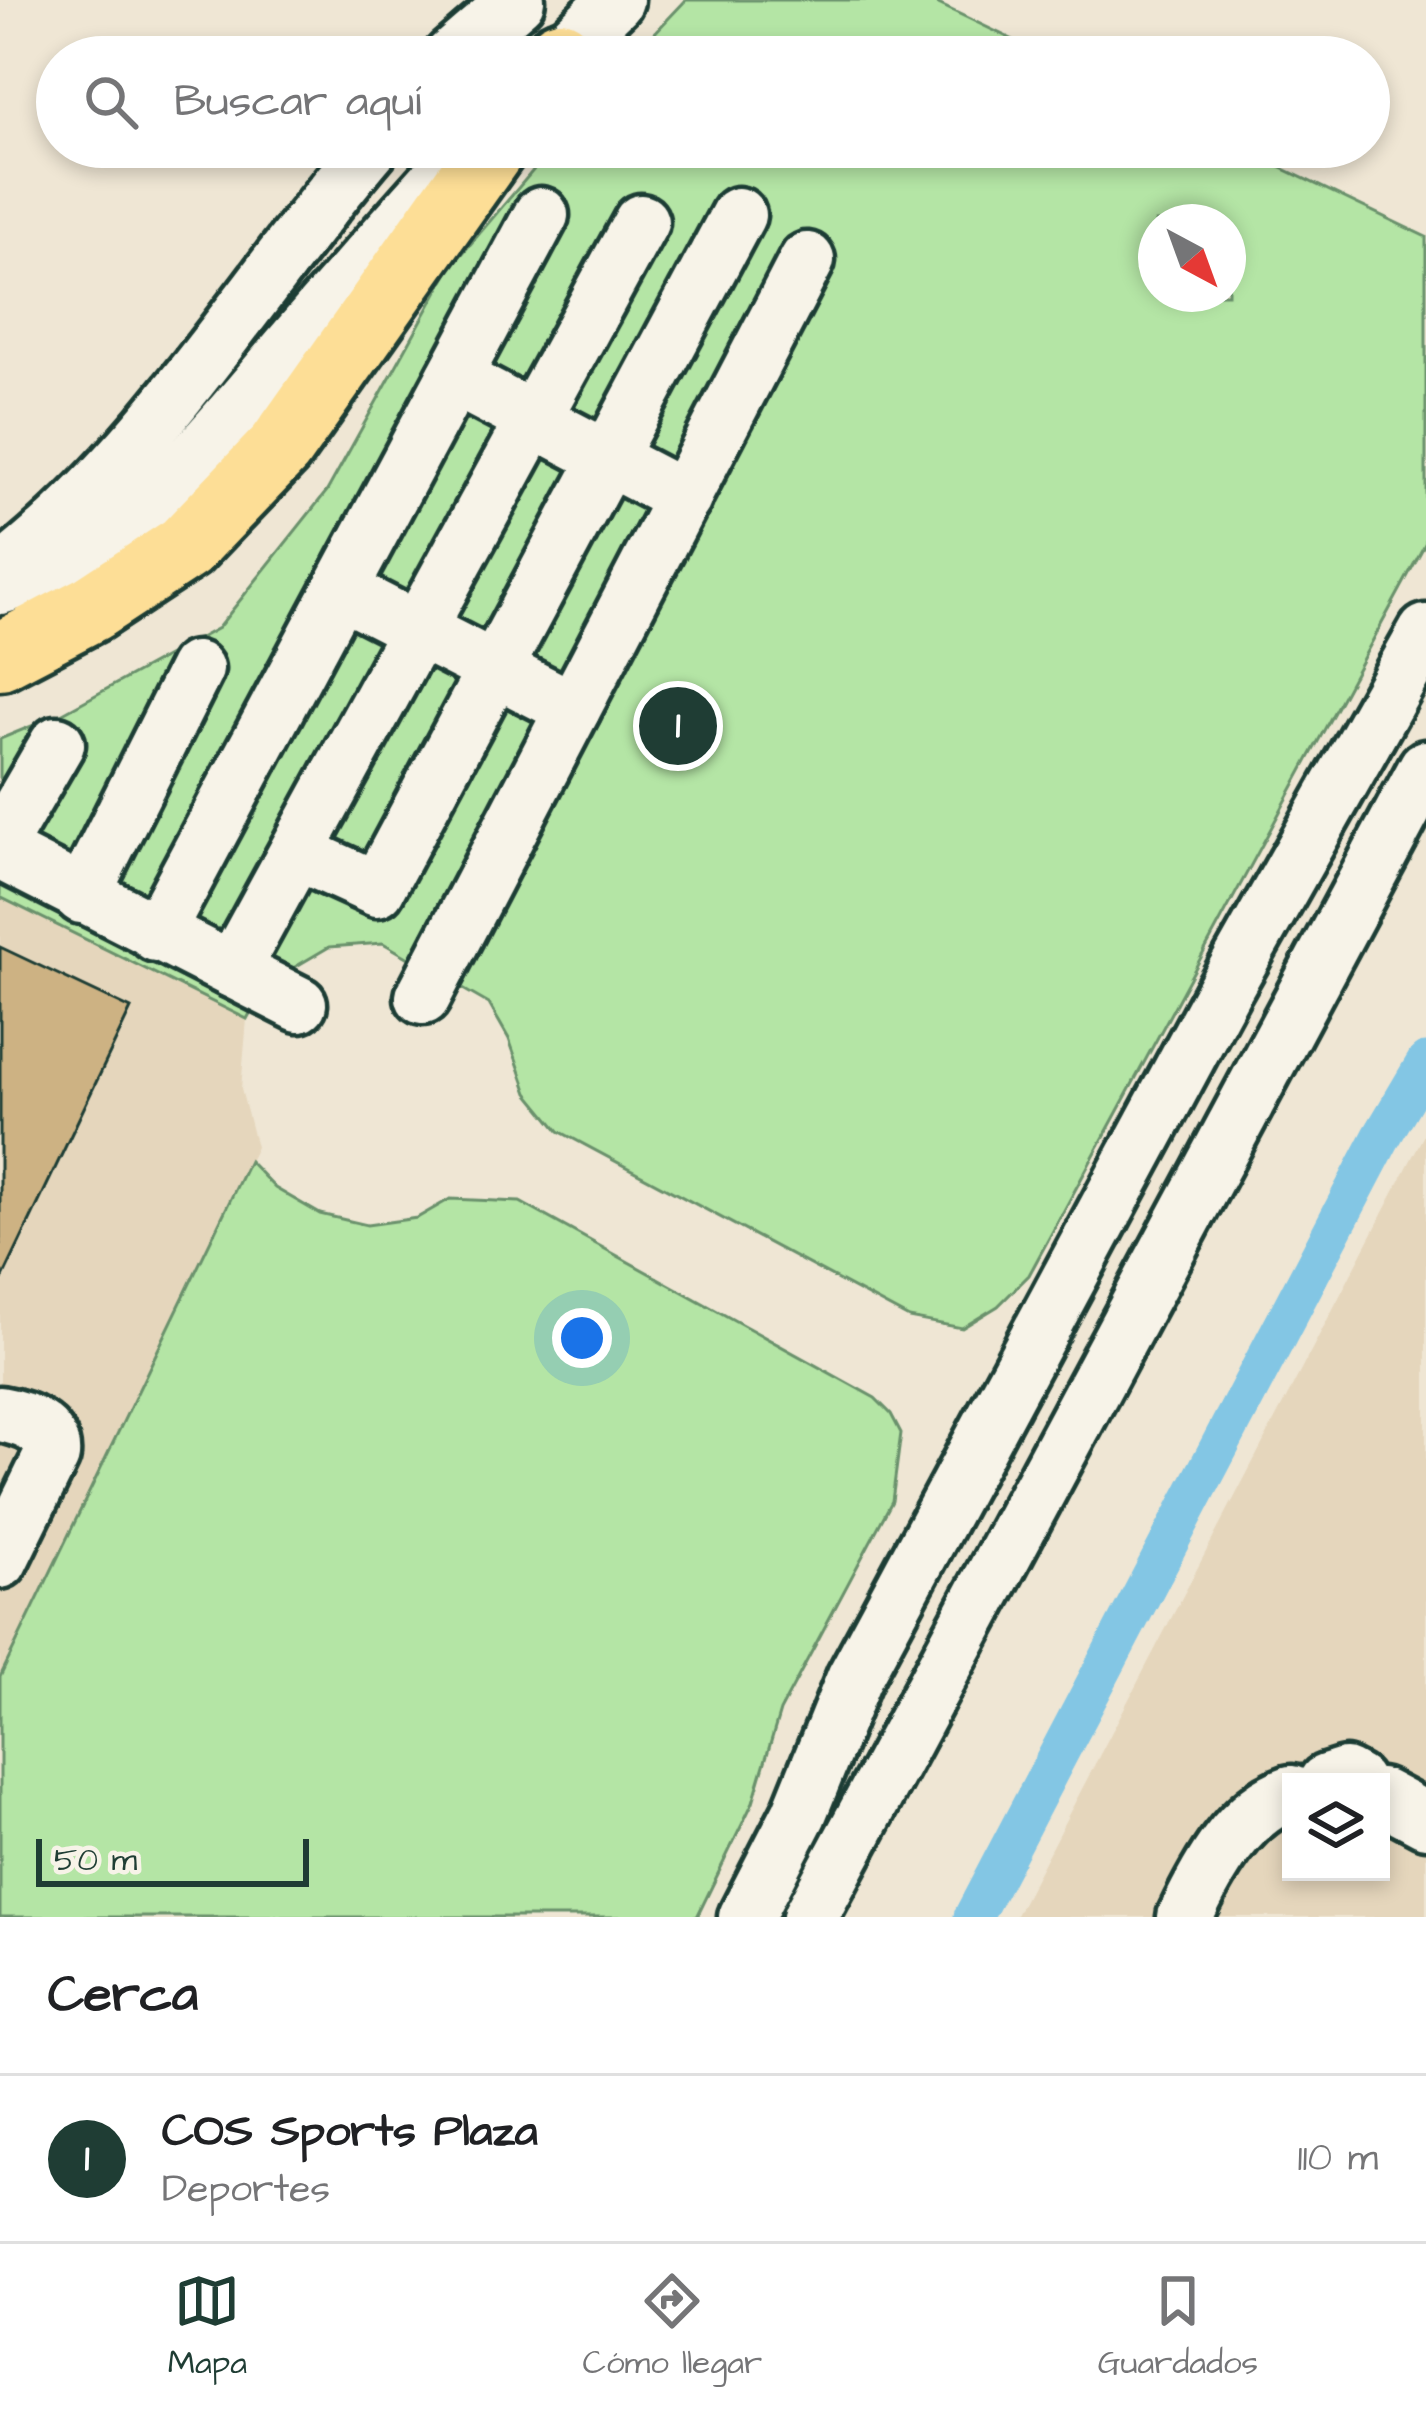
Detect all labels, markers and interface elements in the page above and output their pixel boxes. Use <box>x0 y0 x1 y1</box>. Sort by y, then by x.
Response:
search box <box>36 36 1390 168</box>
icon: search <box>78 69 144 135</box>
text: Buscar aquí <box>174 71 421 133</box>
north arrow <box>1138 204 1246 312</box>
pin: 1 <box>639 681 717 771</box>
your location <box>552 1308 612 1368</box>
map controls <box>1282 1773 1390 1881</box>
button: layers <box>1282 1773 1390 1881</box>
scale bar <box>36 1833 309 1886</box>
text: 50 m <box>54 1837 137 1883</box>
text: Cerca <box>48 1960 198 2031</box>
text: COS Sports Plaza <box>162 2101 538 2163</box>
text: 1 <box>85 2132 90 2186</box>
text: 110 m <box>1297 2132 1378 2186</box>
text: Deportes <box>162 2163 330 2217</box>
tab: Mapa <box>168 2268 247 2386</box>
tab: Cómo llegar <box>583 2268 762 2386</box>
tab: Guardados <box>1098 2268 1258 2386</box>

